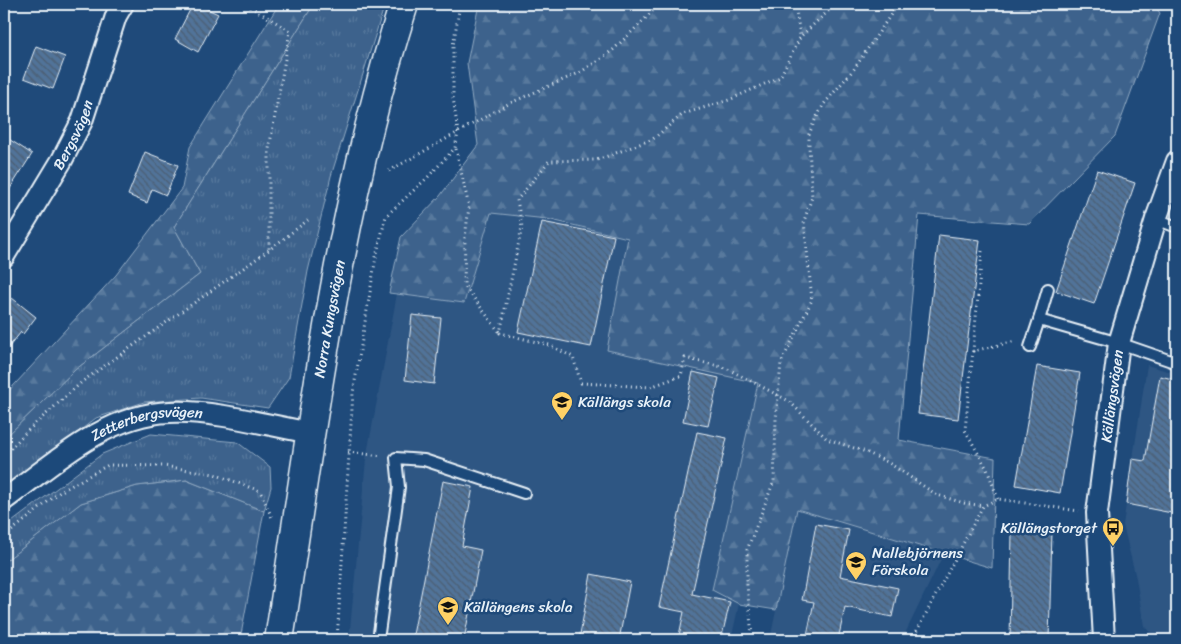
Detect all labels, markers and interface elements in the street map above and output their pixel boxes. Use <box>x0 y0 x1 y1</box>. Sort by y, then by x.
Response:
street label: Bergsvägen <box>46 97 101 175</box>
street label: Norra Kungsvägen <box>306 258 353 380</box>
street label: Källängsvägen <box>1093 348 1131 444</box>
place label: Källängs skola <box>578 389 671 415</box>
school or university icon: Källängs skola <box>550 390 574 421</box>
street label: Zetterbergsvägen <box>85 399 204 448</box>
place label: Källängstorget <box>1001 515 1098 541</box>
bus stop icon: Källängstorget <box>1101 516 1125 547</box>
place label: Nallebjörnens Förskola <box>872 540 963 583</box>
school or university icon: Nallebjörnens Förskola <box>844 550 868 581</box>
place label: Källängens skola <box>464 594 573 620</box>
school or university icon: Källängens skola <box>436 595 460 626</box>

